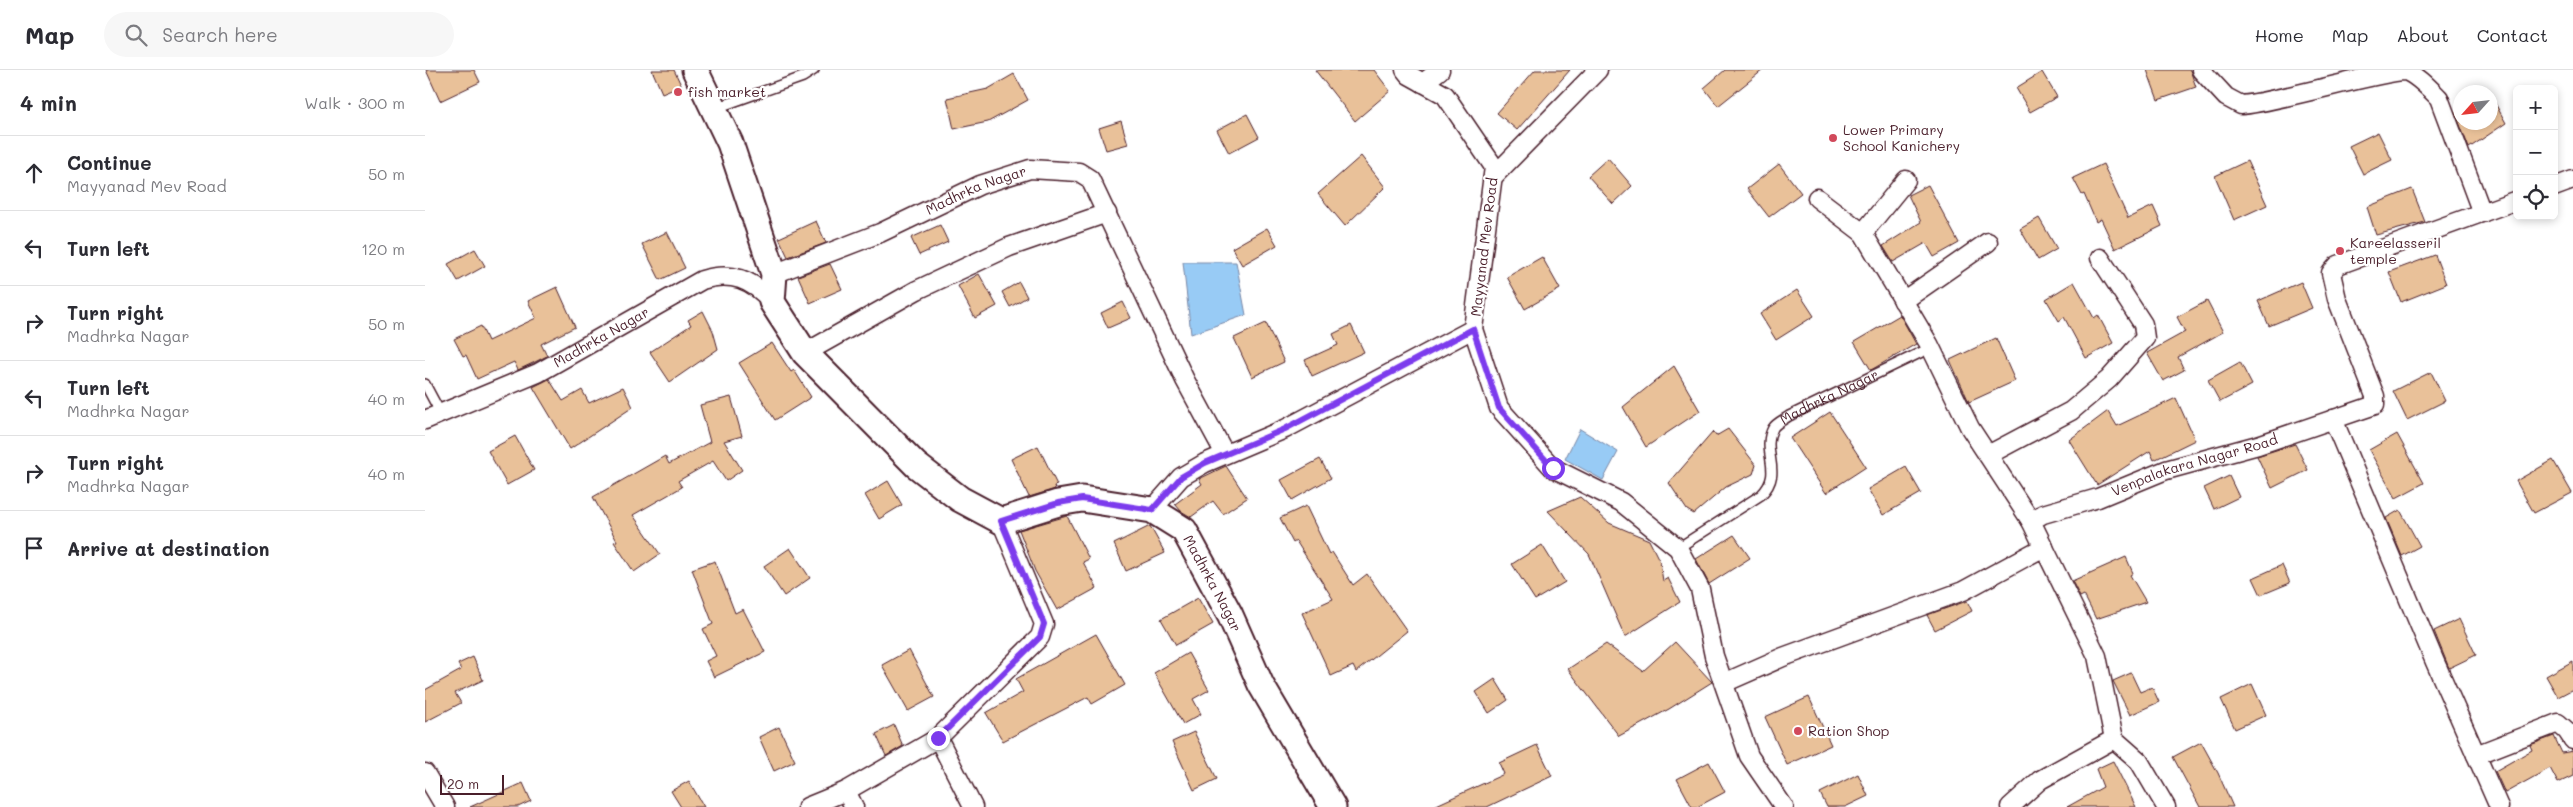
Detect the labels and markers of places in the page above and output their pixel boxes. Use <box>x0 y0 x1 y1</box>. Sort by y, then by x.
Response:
place label: fish market <box>688 82 766 101</box>
marker: fish market <box>672 86 684 98</box>
place label: Lower Primary School Kanichery <box>1843 120 1960 155</box>
marker: Lower Primary School Kanichery <box>1827 132 1839 144</box>
place label: Kareelasseril temple <box>2350 233 2441 268</box>
marker: Kareelasseril temple <box>2334 245 2346 257</box>
place label: Ration Shop <box>1808 721 1889 740</box>
marker: Ration Shop <box>1792 725 1804 737</box>

